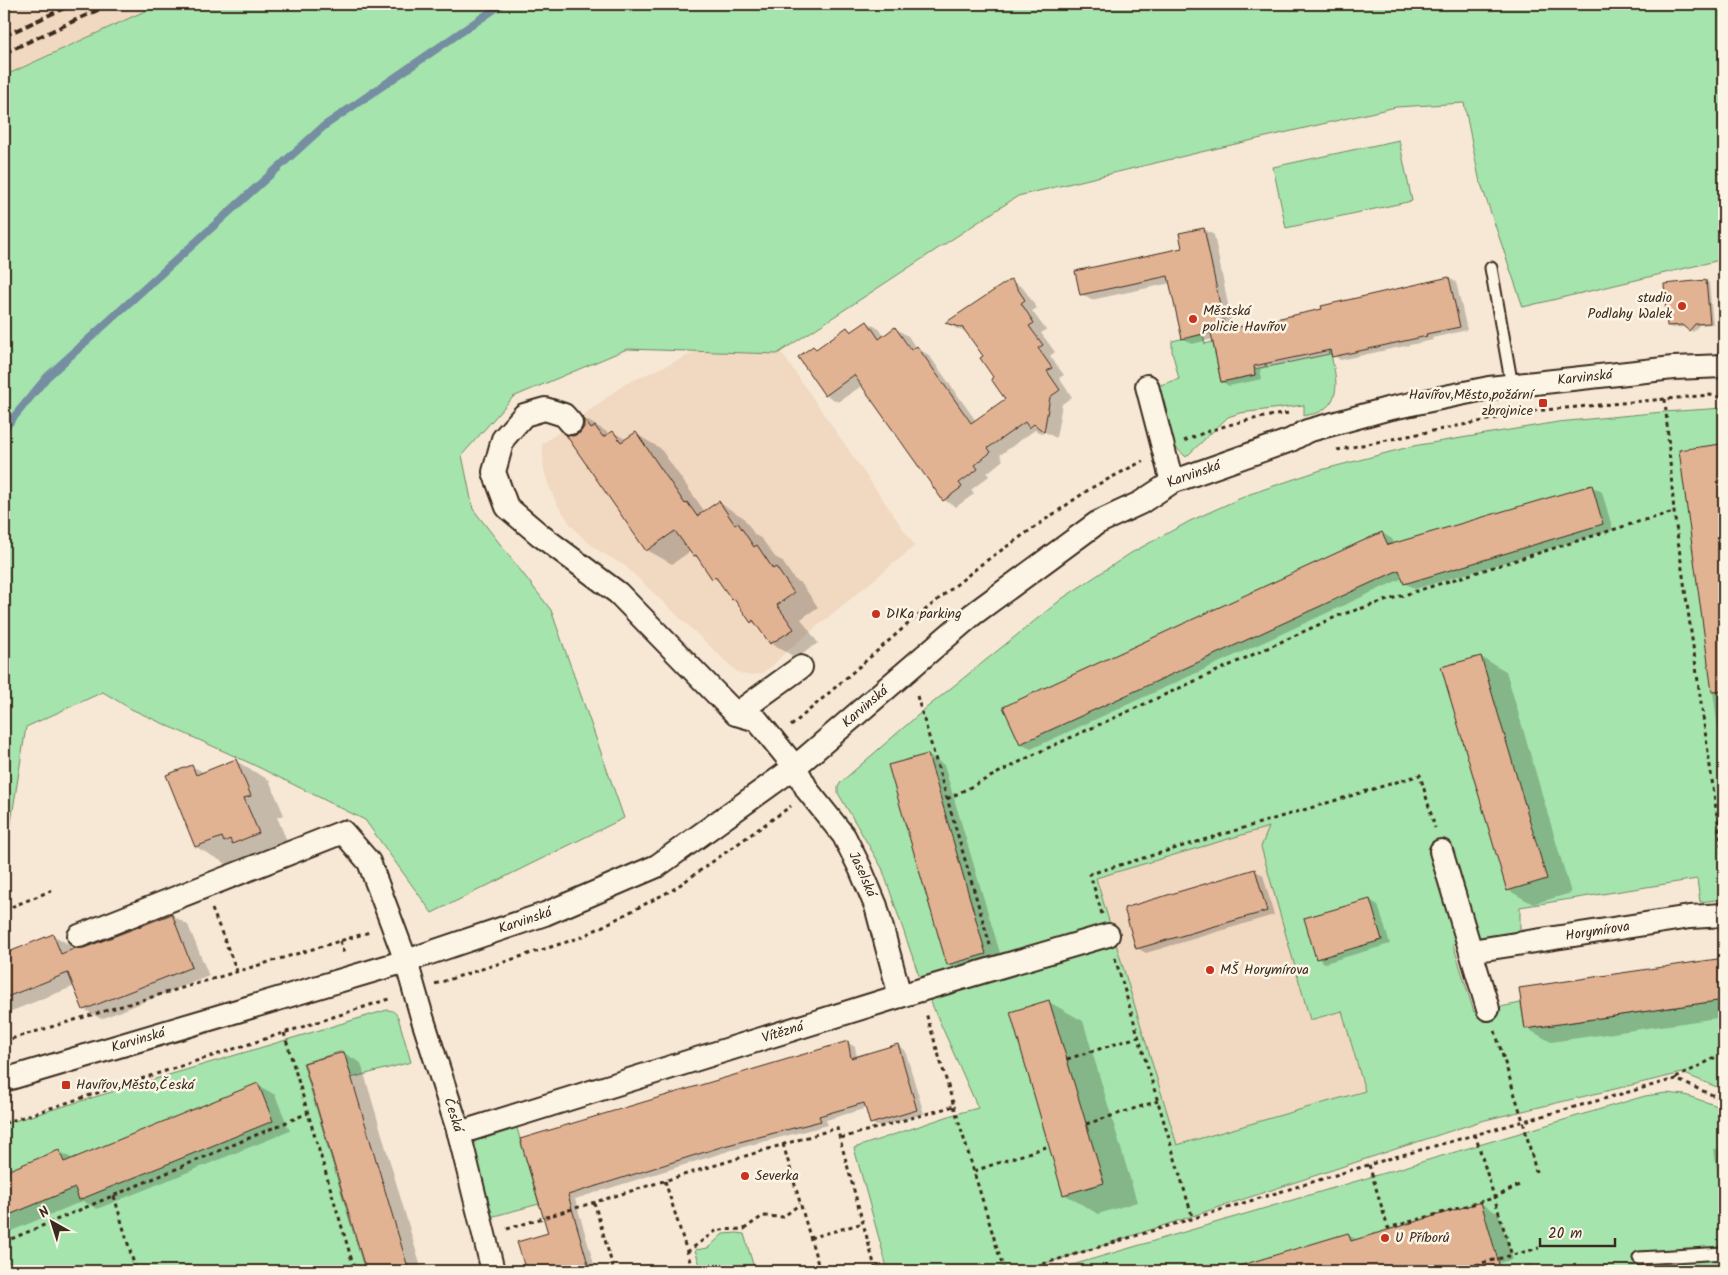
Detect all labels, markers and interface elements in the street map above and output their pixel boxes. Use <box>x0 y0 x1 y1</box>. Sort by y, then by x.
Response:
place label: studio Podlahy Walek <box>1588 287 1672 325</box>
place label: Městská policie Havířov <box>1202 300 1286 338</box>
marker: studio Podlahy Walek <box>1676 300 1688 312</box>
marker: Městská policie Havířov <box>1187 313 1199 325</box>
street label: Karvinská <box>1556 363 1615 392</box>
place label: Havířov,Město,požární zbrojnice <box>1409 384 1536 422</box>
marker: Havířov,Město,požární zbrojnice <box>1537 397 1549 409</box>
street label: Karvinská <box>1162 454 1225 494</box>
place label: DIKa parking <box>886 603 962 625</box>
marker: DIKa parking <box>870 608 882 620</box>
street label: Karvinská <box>837 680 894 733</box>
street label: Jaselská <box>842 848 883 902</box>
street label: Karvinská <box>495 901 557 940</box>
street label: Horymírova <box>1564 916 1631 947</box>
place label: MŠ Horymírova <box>1220 959 1309 981</box>
marker: MŠ Horymírova <box>1204 964 1216 976</box>
street label: Vítězná <box>759 1015 808 1049</box>
street label: Karvinská <box>109 1021 169 1059</box>
place label: Havířov,Město,Česká <box>76 1074 196 1096</box>
marker: Havířov,Město,Česká <box>60 1079 72 1091</box>
street label: Česká <box>437 1095 469 1136</box>
place label: Severka <box>755 1165 799 1187</box>
marker: Severka <box>739 1170 751 1182</box>
north arrow <box>28 1198 78 1248</box>
text: N <box>34 1201 55 1224</box>
scale bar <box>1540 1215 1616 1247</box>
text: 20 m <box>1548 1222 1582 1246</box>
place label: U Příborů <box>1395 1227 1450 1249</box>
marker: U Příborů <box>1379 1232 1391 1244</box>

